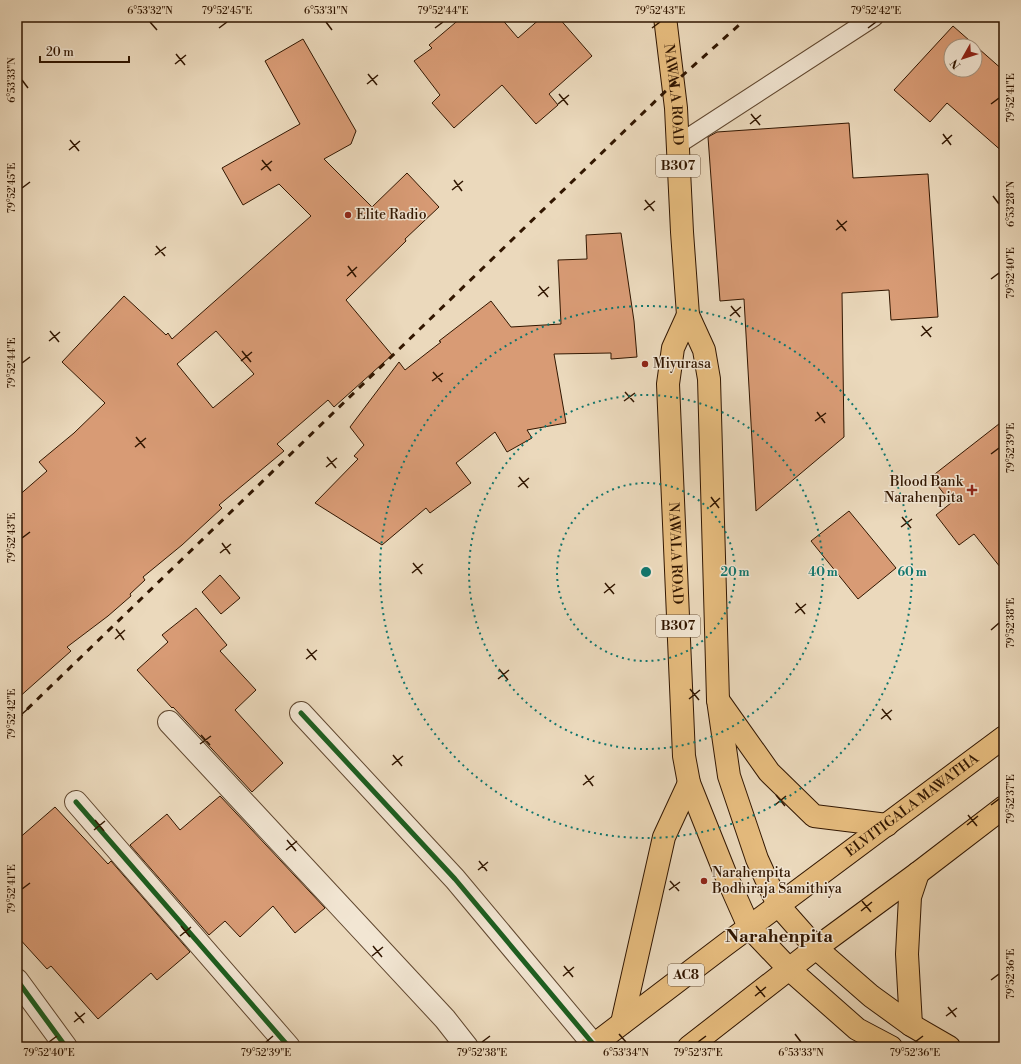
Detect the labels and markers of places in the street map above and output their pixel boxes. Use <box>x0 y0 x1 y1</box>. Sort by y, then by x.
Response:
place label: Elite Radio <box>356 206 427 224</box>
marker: Elite Radio <box>343 210 353 220</box>
place label: Miyurasa <box>653 355 712 373</box>
marker: Miyurasa <box>640 359 650 369</box>
place label: Blood Bank Narahenpita <box>884 473 964 507</box>
marker: Blood Bank Narahenpita <box>966 484 978 496</box>
centre of rings <box>639 565 653 579</box>
place label: Narahenpita Bodhiraja Samithiya <box>711 864 843 898</box>
marker: Narahenpita Bodhiraja Samithiya <box>699 876 709 886</box>

